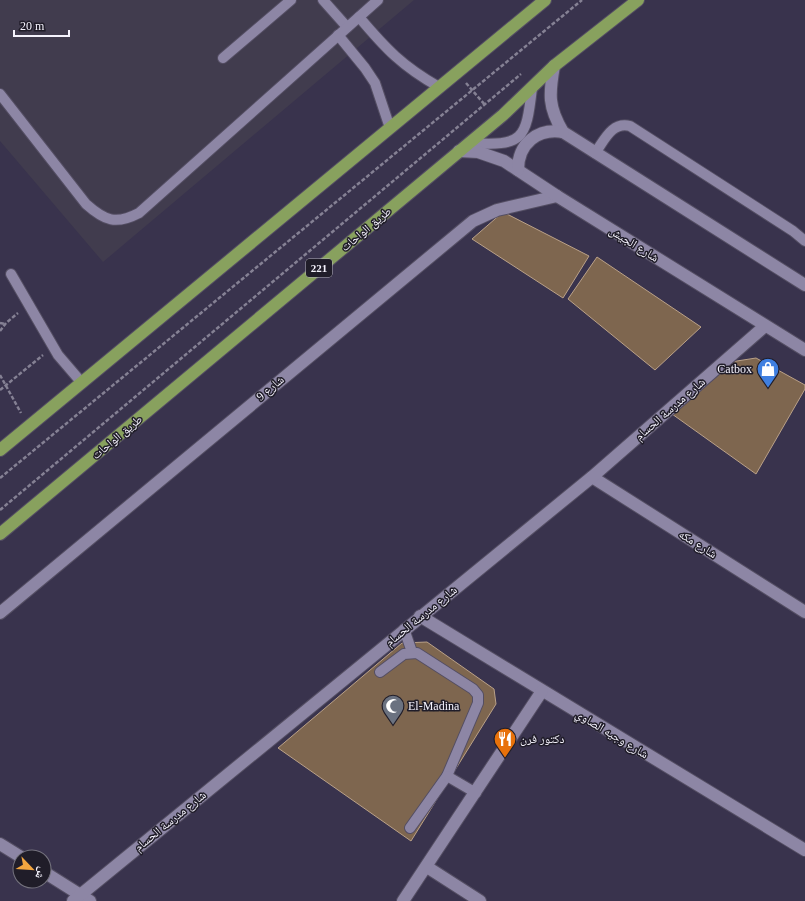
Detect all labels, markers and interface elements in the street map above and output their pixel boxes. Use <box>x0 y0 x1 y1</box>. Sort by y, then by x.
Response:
scale bar <box>14 12 69 38</box>
text: 20 m <box>20 19 45 33</box>
street label: طريق الواحات <box>338 204 394 254</box>
street label: شارع الجيش <box>606 223 661 266</box>
road number: 221 <box>306 259 332 277</box>
shop icon: Catbox <box>755 356 781 389</box>
place label: Catbox <box>717 362 752 376</box>
street label: شارع 9 <box>253 372 287 404</box>
street label: شارع مدرسة الحسام <box>632 375 709 444</box>
street label: طريق الواحات <box>89 412 145 462</box>
street label: شارع مكه <box>676 527 720 562</box>
street label: شارع مدرسة الحسام <box>382 583 460 650</box>
mosque icon: El-Madina <box>380 693 406 726</box>
place label: El-Madina <box>408 699 460 713</box>
street label: شارع وجيه الصاوي <box>571 707 651 764</box>
restaurant icon: دكتور فرن <box>492 726 518 759</box>
place label: دكتور فرن <box>520 732 564 746</box>
street label: شارع مدرسة الحسام <box>131 788 209 855</box>
north arrow <box>12 849 52 889</box>
text: ش <box>31 865 49 881</box>

